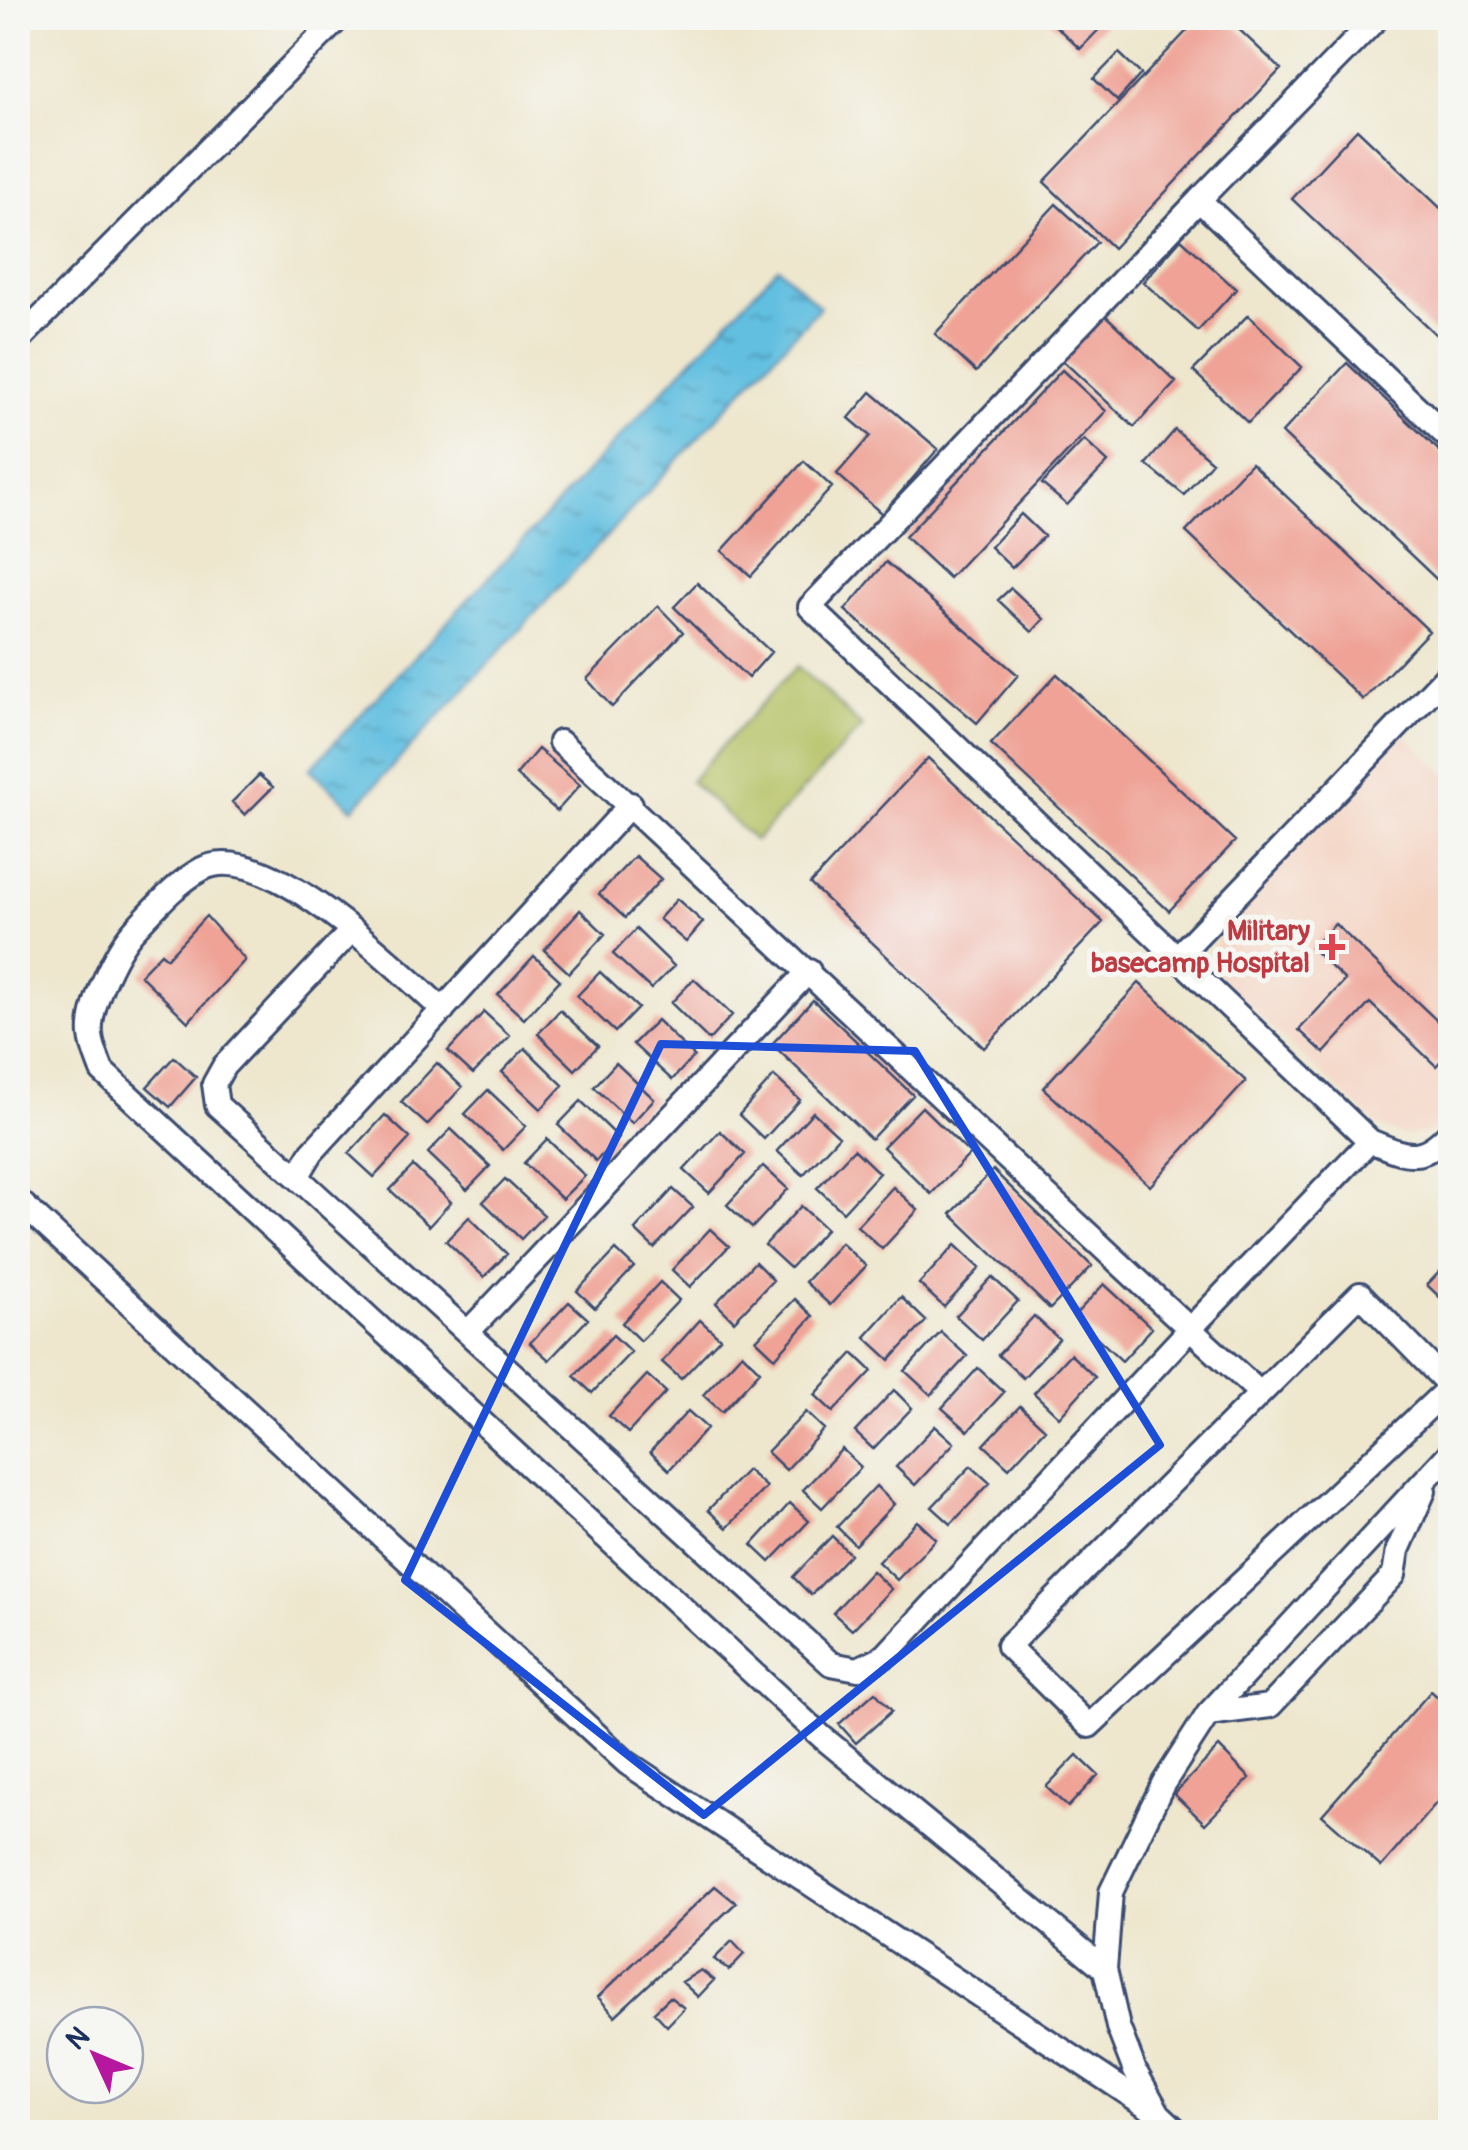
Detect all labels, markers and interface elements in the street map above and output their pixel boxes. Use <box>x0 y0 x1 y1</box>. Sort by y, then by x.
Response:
place label: Military basecamp Hospital <box>1091 914 1310 981</box>
marker: Military basecamp Hospital <box>1319 934 1345 960</box>
north arrow <box>45 2005 145 2105</box>
text: N <box>59 2020 97 2058</box>

